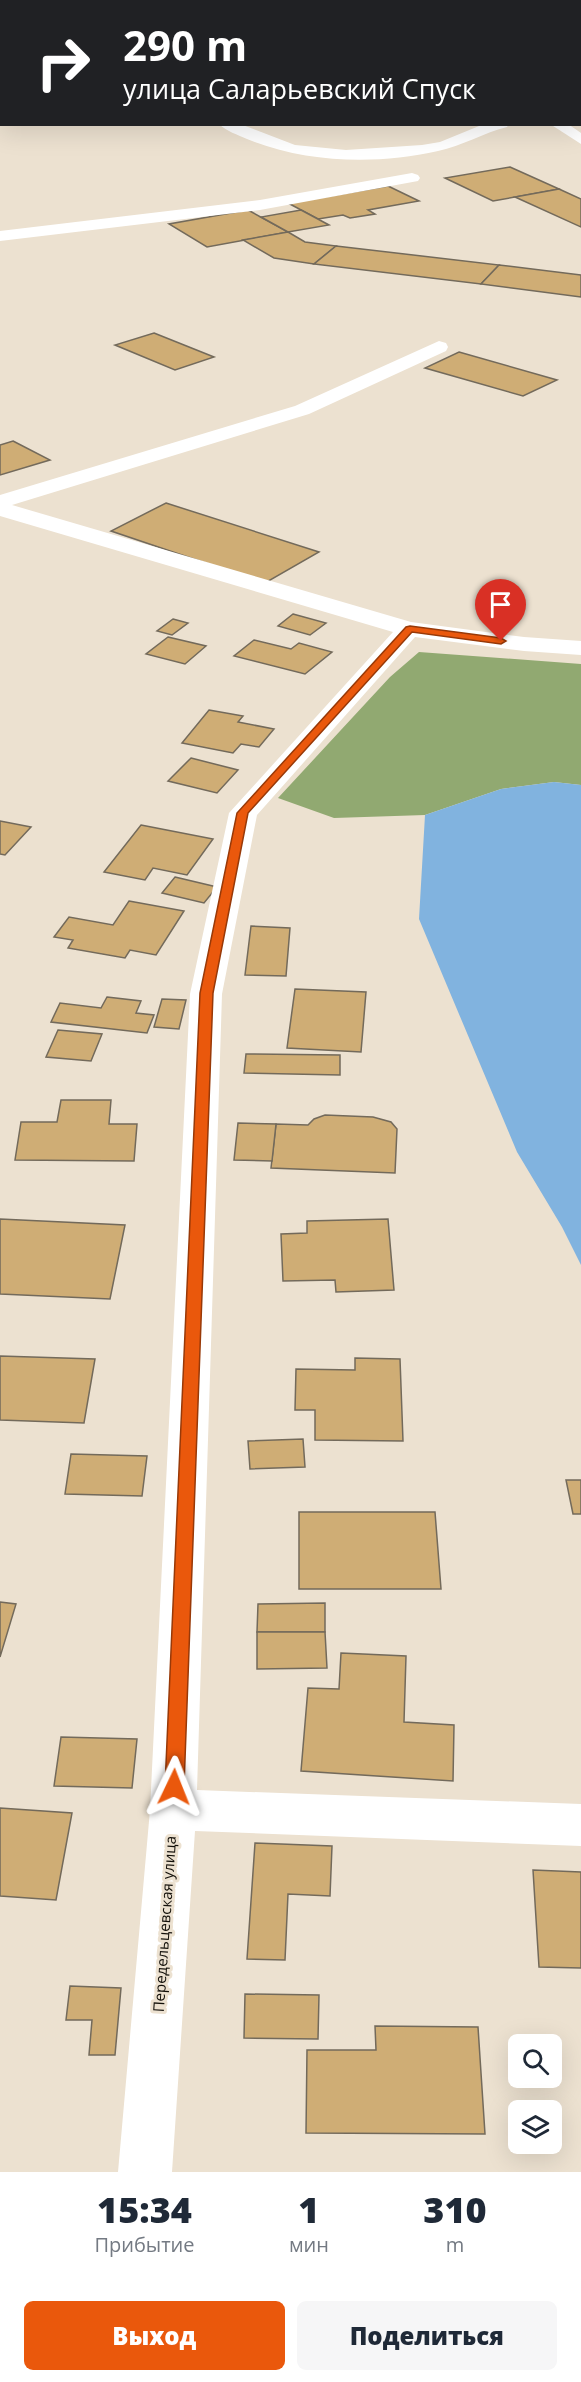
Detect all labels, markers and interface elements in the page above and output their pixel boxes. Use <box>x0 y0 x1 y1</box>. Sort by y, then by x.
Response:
text: 290 m <box>123 16 247 73</box>
icon: right <box>24 24 102 102</box>
text: улица Саларьевский Спуск <box>123 70 476 107</box>
pin <box>475 579 526 641</box>
icon: arrive <box>484 588 517 621</box>
position arrow <box>142 1755 206 1819</box>
street label: Передельцевская улица <box>148 1835 180 2013</box>
map controls <box>508 2034 562 2154</box>
button: search <box>508 2034 562 2088</box>
button: layers <box>508 2100 562 2154</box>
text: 15:34 <box>97 2185 192 2234</box>
text: 1 <box>298 2185 319 2234</box>
text: 310 <box>423 2185 487 2234</box>
text: Прибытие <box>94 2231 195 2258</box>
text: мин <box>289 2231 329 2258</box>
text: m <box>446 2231 464 2258</box>
button: Выход <box>24 2301 285 2370</box>
button: Поделиться <box>297 2301 557 2370</box>

